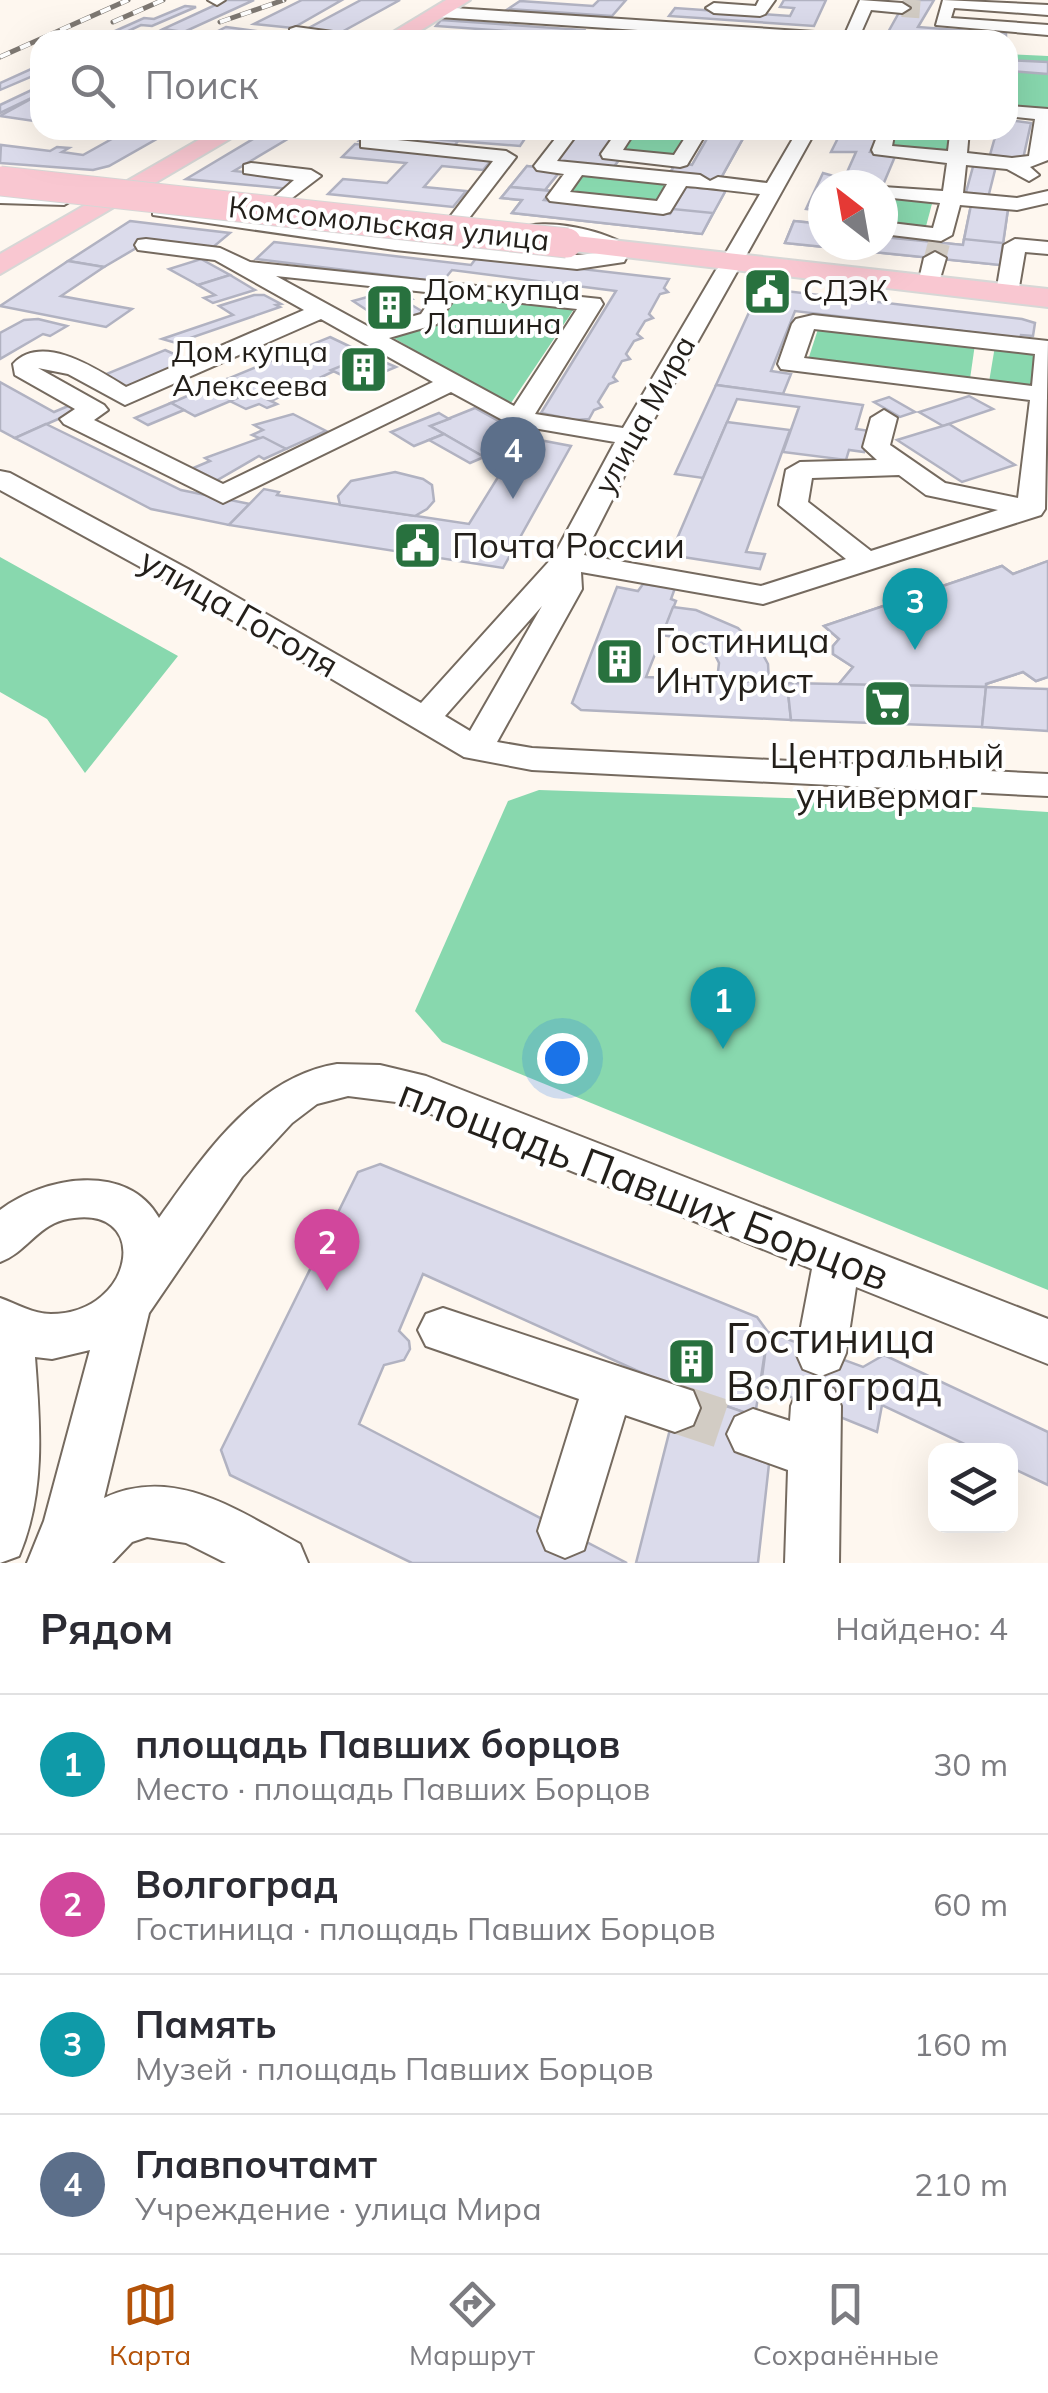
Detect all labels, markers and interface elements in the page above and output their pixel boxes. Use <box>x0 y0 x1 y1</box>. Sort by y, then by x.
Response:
search box <box>30 30 1018 140</box>
icon: search <box>65 58 120 113</box>
text: Поиск <box>145 61 258 109</box>
north arrow <box>808 170 898 260</box>
street label: Комсомольская улица <box>227 187 551 259</box>
public building icon: СДЭК <box>742 265 794 317</box>
place label: Дом купца Лапшина <box>424 270 580 342</box>
place label: СДЭК <box>803 271 888 309</box>
building icon: Дом купца Лапшина <box>363 281 415 333</box>
street label: улица Мира <box>585 329 703 500</box>
place label: Дом купца Алексеева <box>172 332 328 404</box>
building icon: Дом купца Алексеева <box>337 343 389 395</box>
pin: 4 <box>480 416 546 499</box>
public building icon: Почта России <box>391 520 443 572</box>
place label: Почта России <box>452 523 685 567</box>
street label: улица Гоголя <box>132 538 347 687</box>
pin: 3 <box>882 568 948 650</box>
place label: Гостиница Интурист <box>655 618 830 702</box>
building icon: Гостиница Интурист <box>594 635 646 687</box>
supermarket icon: Центральный универмаг <box>861 678 913 730</box>
place label: Центральный универмаг <box>770 733 1004 817</box>
pin: 1 <box>690 966 756 1049</box>
your location <box>537 1033 588 1084</box>
street label: площадь Павших Борцов <box>392 1065 897 1302</box>
pin: 2 <box>294 1208 360 1291</box>
place label: Гостиница Волгоград <box>726 1311 942 1412</box>
building icon: Гостиница Волгоград <box>665 1336 717 1388</box>
map controls <box>928 1443 1018 1533</box>
button: layers <box>928 1443 1018 1533</box>
text: Рядом <box>40 1602 173 1655</box>
text: Найдено: 4 <box>835 1608 1008 1648</box>
text: площадь Павших борцов <box>135 1720 620 1768</box>
text: 1 <box>63 1744 82 1784</box>
text: 30 m <box>933 1744 1008 1784</box>
text: Место · площадь Павших Борцов <box>135 1768 650 1808</box>
text: Волгоград <box>135 1860 338 1908</box>
text: 2 <box>63 1884 82 1924</box>
text: 60 m <box>933 1884 1008 1924</box>
text: Гостиница · площадь Павших Борцов <box>135 1908 716 1948</box>
text: Память <box>135 2000 276 2048</box>
text: 3 <box>63 2024 82 2064</box>
text: 160 m <box>914 2024 1008 2064</box>
text: Музей · площадь Павших Борцов <box>135 2048 654 2088</box>
text: Главпочтамт <box>135 2140 377 2188</box>
text: 4 <box>63 2164 82 2204</box>
text: 210 m <box>914 2164 1008 2204</box>
text: Учреждение · улица Мира <box>135 2188 542 2228</box>
tab: Карта <box>109 2277 191 2372</box>
tab: Маршрут <box>409 2277 535 2372</box>
tab: Сохранённые <box>753 2277 939 2372</box>

